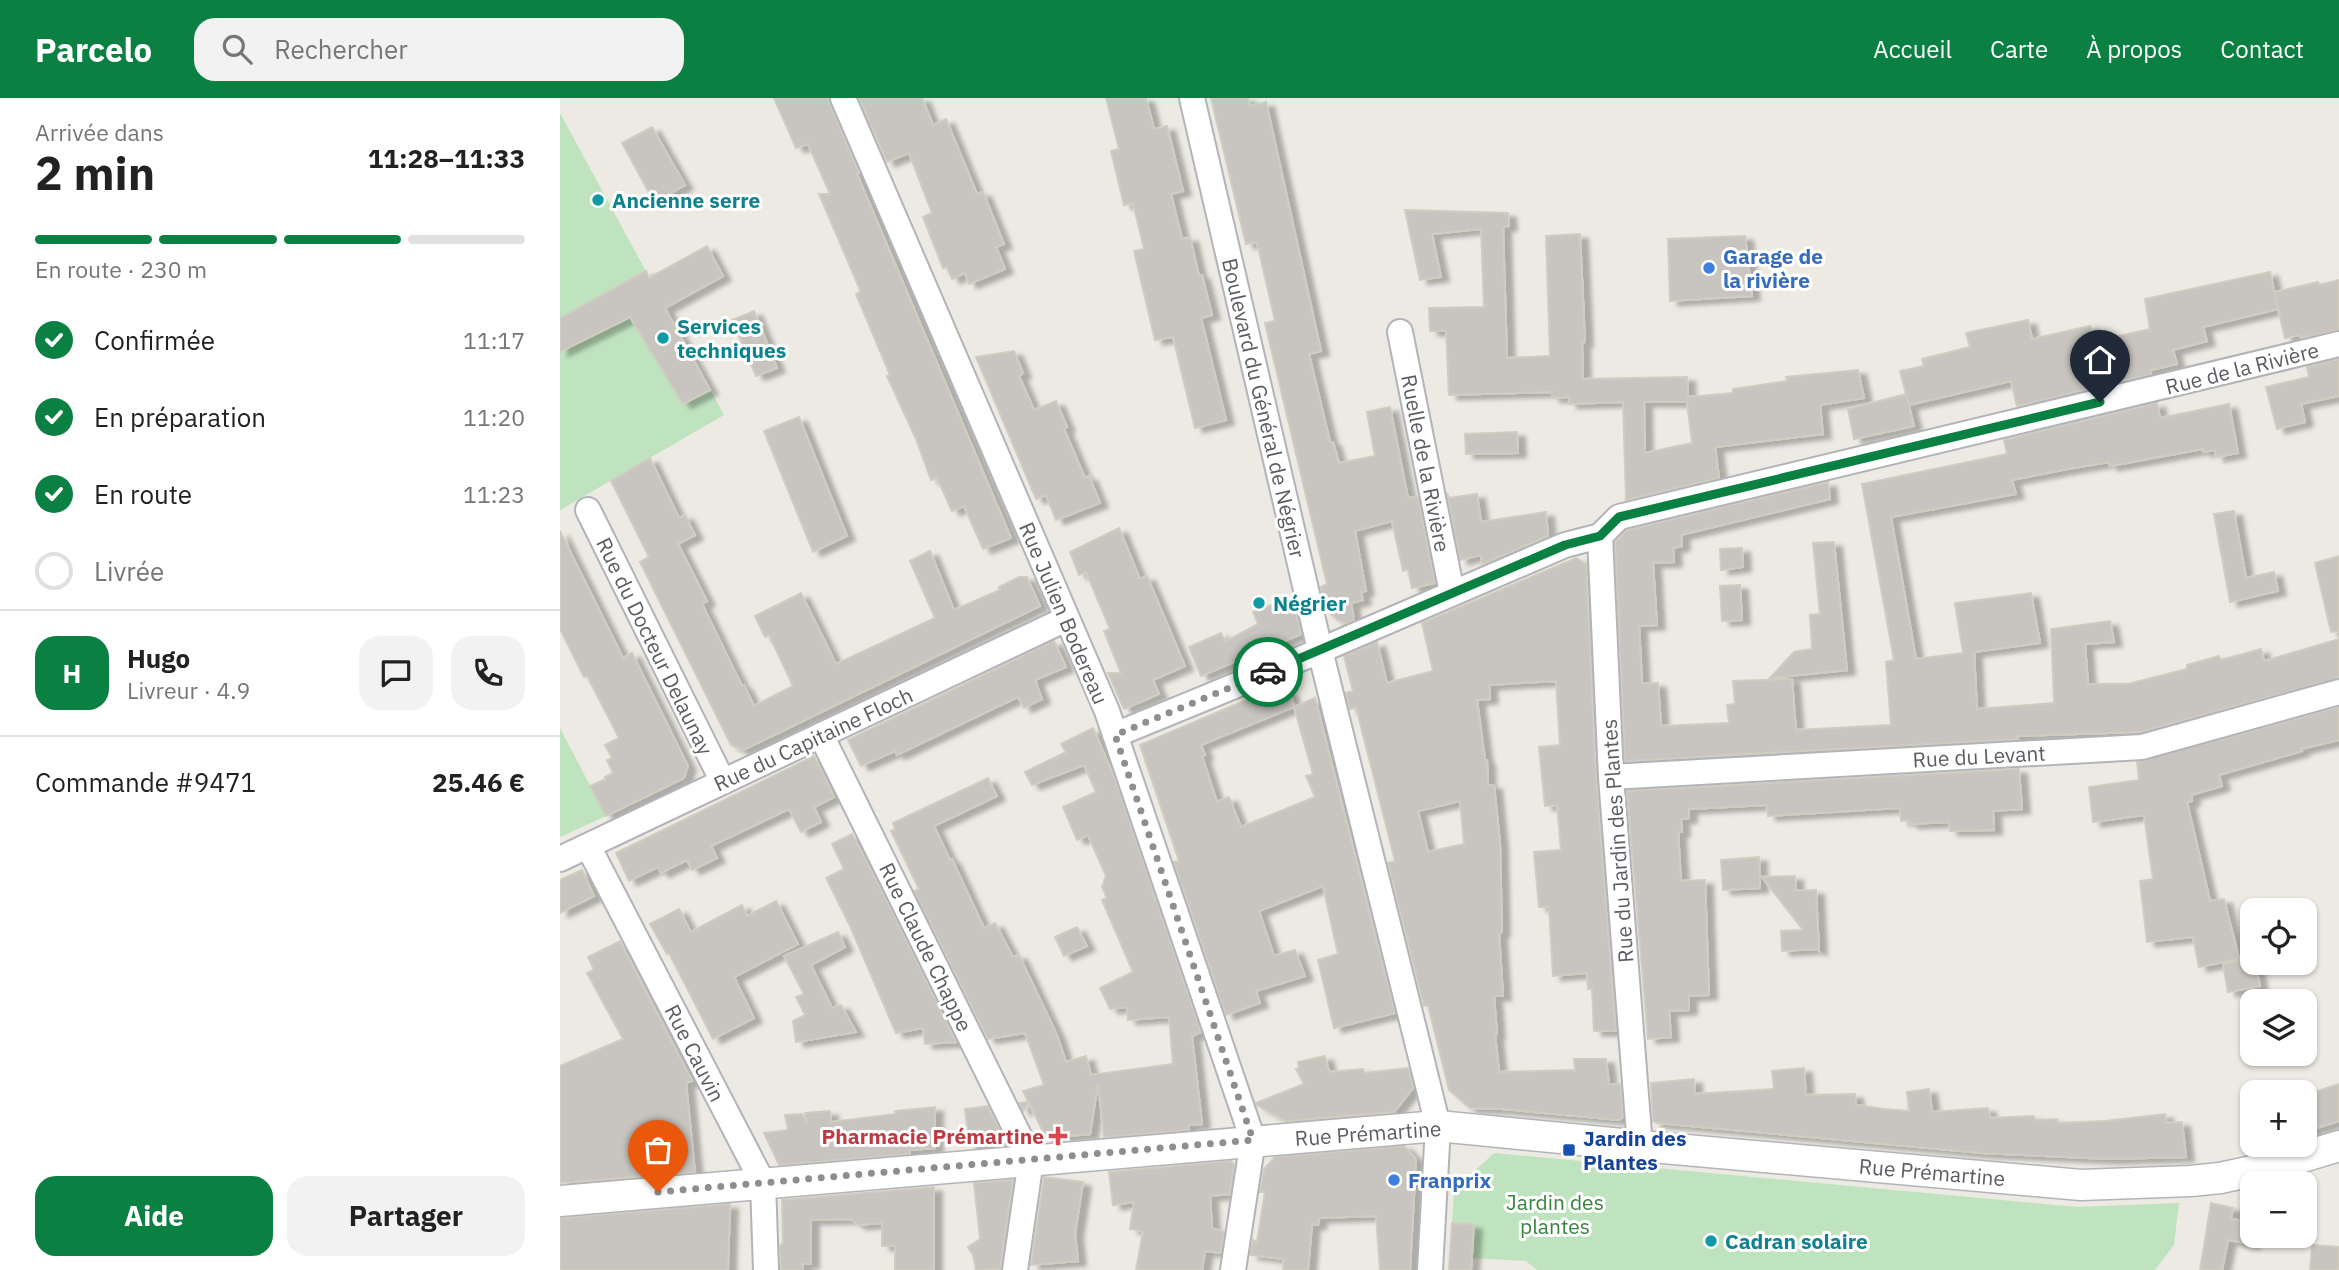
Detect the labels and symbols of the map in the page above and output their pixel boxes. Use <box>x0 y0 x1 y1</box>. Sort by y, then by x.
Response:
place label: Ancienne serre <box>612 186 761 214</box>
marker: Ancienne serre <box>590 192 606 208</box>
place label: Garage de la rivière <box>1723 242 1823 294</box>
street label: Boulevard du Général de Négrier <box>1216 255 1312 561</box>
marker: Garage de la rivière <box>1701 260 1717 276</box>
place label: Services techniques <box>677 312 786 364</box>
marker: Services techniques <box>655 330 671 346</box>
pin <box>2070 330 2130 402</box>
street label: Rue de la Rivière <box>2162 335 2322 401</box>
street label: Ruelle de la Rivière <box>1395 372 1457 554</box>
street label: Rue Julien Bodereau <box>1013 518 1115 708</box>
street label: Rue du Docteur Delaunay <box>590 533 720 760</box>
place label: Négrier <box>1273 589 1347 617</box>
marker: Négrier <box>1251 595 1267 611</box>
courier <box>1233 637 1303 707</box>
street label: Rue du Capitaine Floch <box>709 681 917 797</box>
street label: Rue du Jardin des Plantes <box>1595 718 1639 964</box>
street label: Rue du Levant <box>1912 739 2046 773</box>
street label: Rue Claude Chappe <box>873 858 979 1036</box>
street label: Rue Cauvin <box>659 1000 731 1106</box>
street label: Rue Prémartine <box>1294 1114 1442 1152</box>
pin <box>628 1120 688 1192</box>
place label: Pharmacie Prémartine <box>822 1122 1044 1150</box>
place label: Jardin des Plantes <box>1583 1124 1687 1176</box>
marker: Pharmacie Prémartine <box>1050 1128 1066 1144</box>
marker: Jardin des Plantes <box>1561 1142 1577 1158</box>
street label: Rue Prémartine <box>1858 1152 2006 1192</box>
place label: Franprix <box>1408 1166 1492 1194</box>
marker: Franprix <box>1386 1172 1402 1188</box>
park label: Jardin des plantes <box>1506 1188 1604 1240</box>
place label: Cadran solaire <box>1725 1227 1868 1255</box>
marker: Cadran solaire <box>1703 1233 1719 1249</box>

